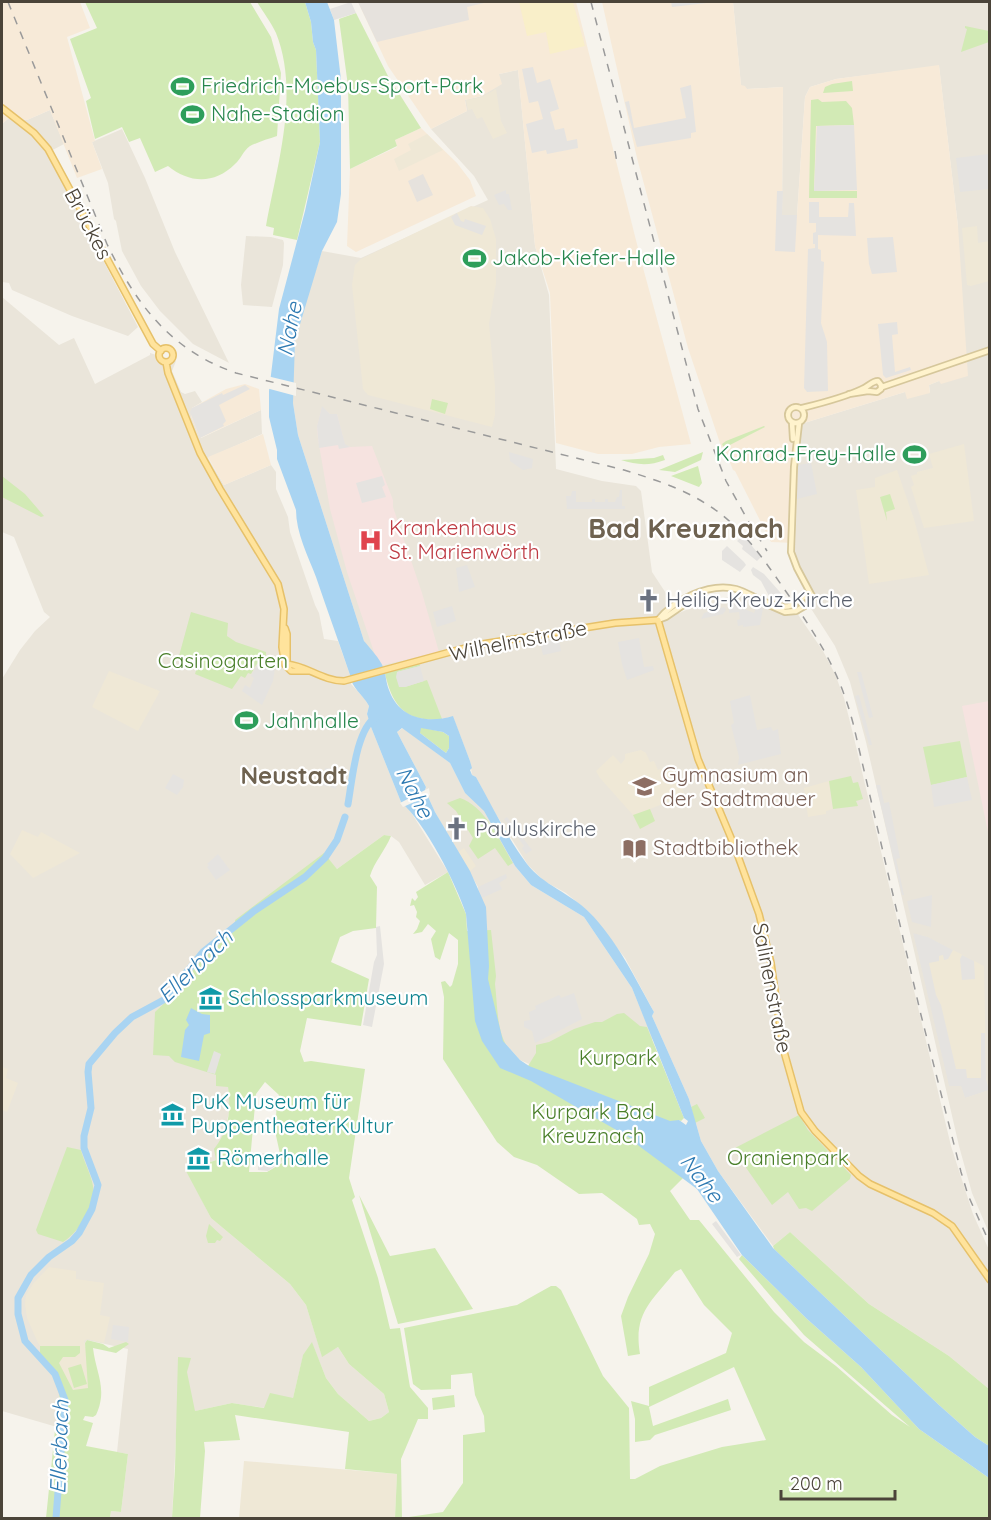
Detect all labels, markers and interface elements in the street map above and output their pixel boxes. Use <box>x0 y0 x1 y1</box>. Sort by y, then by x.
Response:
place label: Friedrich-Moebus-Sport-Park <box>201 72 483 98</box>
sports icon: Friedrich-Moebus-Sport-Park <box>170 73 196 99</box>
place label: Nahe-Stadion <box>211 100 345 126</box>
sports icon: Nahe-Stadion <box>180 101 206 127</box>
street label: Brückes <box>59 183 118 264</box>
place label: Jakob-Kiefer-Halle <box>492 244 676 270</box>
sports icon: Jakob-Kiefer-Halle <box>461 245 487 271</box>
water label: Nahe <box>270 298 308 358</box>
place label: Konrad-Frey-Halle <box>716 440 896 466</box>
sports icon: Konrad-Frey-Halle <box>901 441 927 467</box>
district label: Bad Kreuznach <box>588 511 784 545</box>
place label: Krankenhaus St. Marienwörth <box>389 514 540 564</box>
hospital icon: Krankenhaus St. Marienwörth <box>358 527 384 553</box>
place label: Heilig-Kreuz-Kirche <box>666 586 853 612</box>
church icon: Heilig-Kreuz-Kirche <box>635 587 661 613</box>
street label: Wilhelmstraße <box>447 614 589 666</box>
park label: Casinogarten <box>158 647 288 673</box>
place label: Jahnhalle <box>264 707 359 733</box>
sports icon: Jahnhalle <box>233 708 259 734</box>
district label: Neustadt <box>240 760 348 790</box>
water label: Nahe <box>390 761 441 824</box>
place label: Gymnasium an der Stadtmauer <box>662 761 815 811</box>
school or university icon: Gymnasium an der Stadtmauer <box>631 774 657 800</box>
place label: Pauluskirche <box>475 815 596 841</box>
church icon: Pauluskirche <box>444 816 470 842</box>
place label: Stadtbibliothek <box>653 834 799 860</box>
library icon: Stadtbibliothek <box>622 835 648 861</box>
street label: Salinenstraße <box>748 920 798 1055</box>
water label: Ellerbach <box>152 923 239 1009</box>
place label: Schlossparkmuseum <box>228 984 428 1010</box>
museum icon: Schlossparkmuseum <box>197 985 223 1011</box>
park label: Kurpark <box>579 1044 657 1070</box>
place label: PuK Museum für PuppentheaterKultur <box>191 1088 393 1138</box>
park label: Kurpark Bad Kreuznach <box>531 1098 655 1148</box>
museum icon: PuK Museum für PuppentheaterKultur <box>160 1101 186 1127</box>
place label: Römerhalle <box>217 1144 329 1170</box>
park label: Oranienpark <box>727 1144 849 1170</box>
museum icon: Römerhalle <box>186 1145 212 1171</box>
water label: Nahe <box>674 1148 731 1209</box>
water label: Ellerbach <box>43 1399 75 1494</box>
scale bar <box>781 1463 895 1501</box>
text: 200 m <box>790 1472 843 1495</box>

